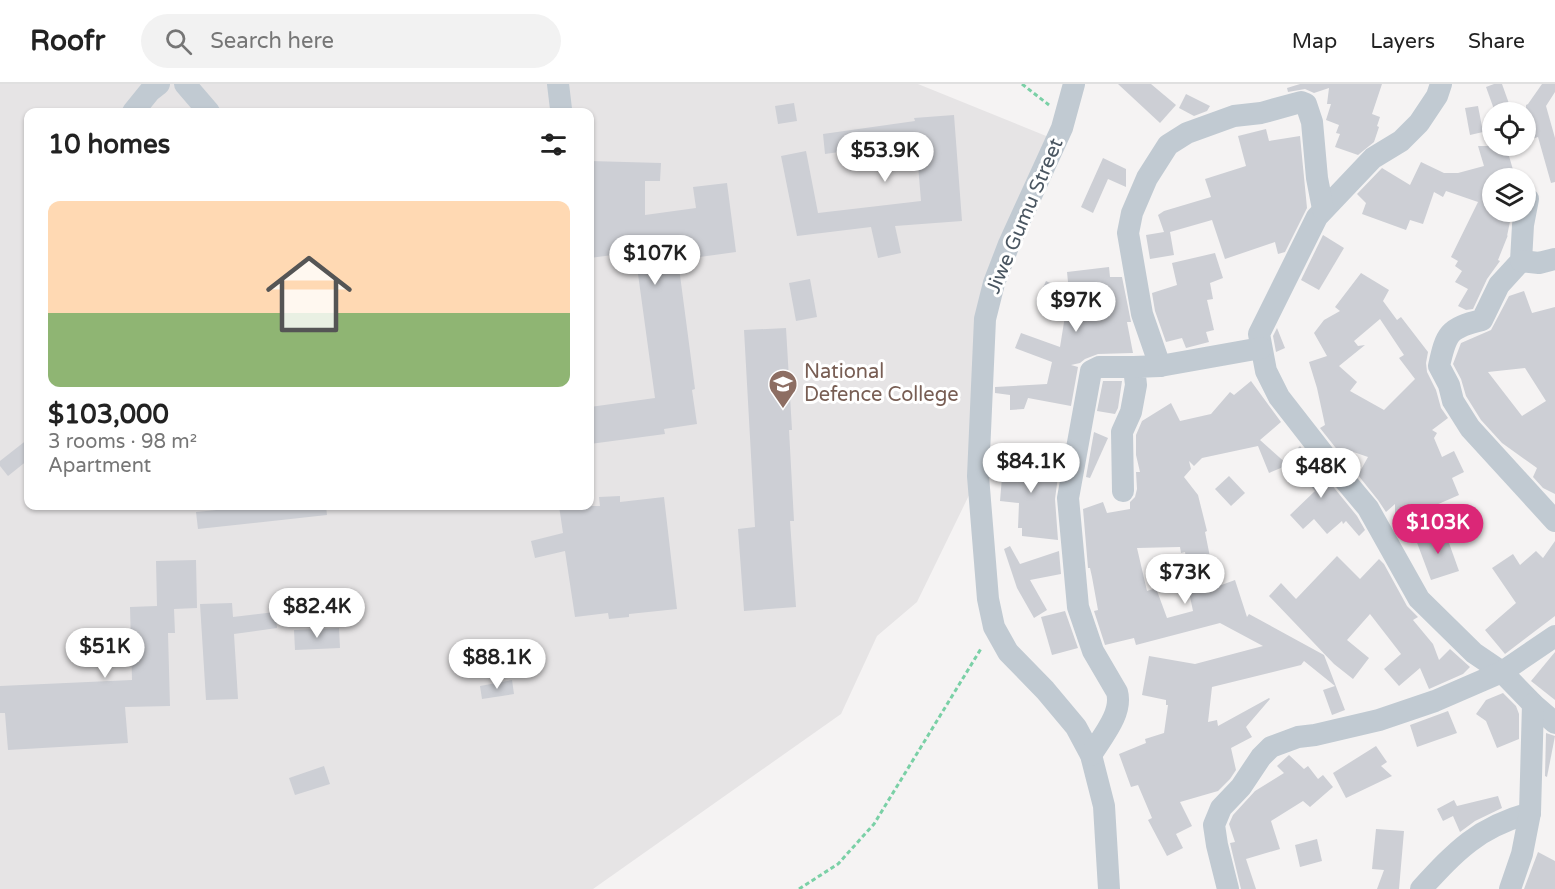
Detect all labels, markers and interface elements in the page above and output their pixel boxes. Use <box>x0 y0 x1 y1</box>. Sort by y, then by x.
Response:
search box <box>141 14 561 68</box>
text: Roofr <box>30 24 105 58</box>
icon: search <box>162 25 195 58</box>
text: Search here <box>210 28 334 54</box>
text: Map <box>1292 29 1337 54</box>
text: Layers <box>1370 29 1435 54</box>
text: Share <box>1468 29 1525 54</box>
map controls <box>1482 102 1536 222</box>
button: locate <box>1482 102 1536 156</box>
icon: filters <box>537 128 570 161</box>
text: 10 homes <box>48 129 170 160</box>
pin: $53.9K <box>836 132 934 183</box>
street label: Jiwe Gumu Street <box>981 134 1069 297</box>
text: $53.9K <box>851 139 919 163</box>
button: layers <box>1482 168 1536 222</box>
pin: $107K <box>613 235 697 286</box>
icon: home <box>255 240 363 348</box>
text: $107K <box>623 242 687 266</box>
pin: $97K <box>1040 282 1112 333</box>
text: $97K <box>1051 289 1101 313</box>
place label: National Defence College <box>804 360 959 407</box>
school or university icon: National Defence College <box>767 368 799 410</box>
text: $103,000 <box>48 399 169 430</box>
text: 3 rooms · 98 m² <box>48 430 197 454</box>
pin: $84.1K <box>982 443 1080 494</box>
pin: $48K <box>1285 448 1357 499</box>
text: $84.1K <box>997 450 1065 474</box>
text: Apartment <box>48 454 151 478</box>
text: $48K <box>1296 455 1346 479</box>
pin: $103K <box>1396 504 1480 555</box>
text: $103K <box>1406 511 1470 535</box>
pin: $73K <box>1149 554 1221 605</box>
text: $73K <box>1160 561 1210 585</box>
pin: $82.4K <box>268 588 366 639</box>
text: $82.4K <box>283 595 351 619</box>
pin: $51K <box>69 628 141 679</box>
text: $51K <box>80 635 130 659</box>
pin: $88.1K <box>448 639 546 690</box>
text: $88.1K <box>463 646 531 670</box>

